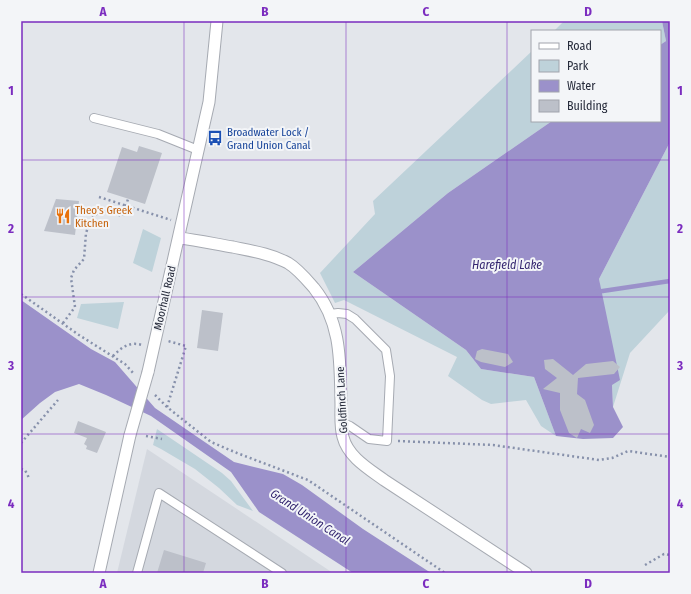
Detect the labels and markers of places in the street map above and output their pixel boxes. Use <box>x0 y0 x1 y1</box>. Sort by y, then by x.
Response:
place label: Broadwater Lock / Grand Union Canal <box>227 126 311 152</box>
bus stop icon: Broadwater Lock / Grand Union Canal <box>206 129 224 147</box>
place label: Theo's Greek Kitchen <box>75 204 133 230</box>
restaurant icon: Theo's Greek Kitchen <box>54 207 72 225</box>

